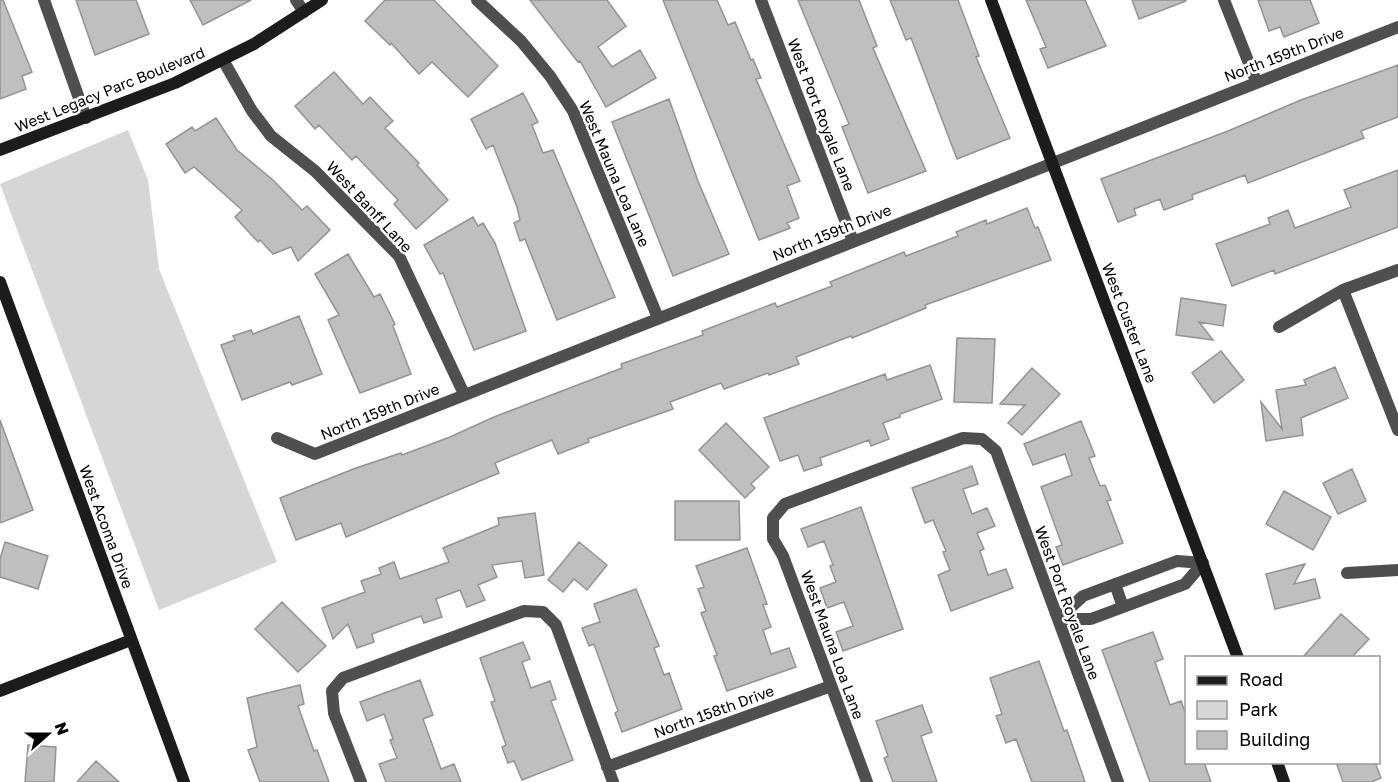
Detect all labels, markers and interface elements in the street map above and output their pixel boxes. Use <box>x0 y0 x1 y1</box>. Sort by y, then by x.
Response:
street label: North 159th Drive <box>1221 23 1346 85</box>
street label: West Port Royale Lane <box>784 36 859 194</box>
street label: West Legacy Parc Boulevard <box>12 43 207 136</box>
street label: West Mauna Loa Lane <box>576 98 654 250</box>
street label: West Banff Lane <box>323 157 417 256</box>
street label: North 159th Drive <box>770 200 894 264</box>
street label: West Custer Lane <box>1099 260 1161 385</box>
street label: North 159th Drive <box>318 379 442 443</box>
street label: West Acoma Drive <box>76 463 138 591</box>
street label: West Port Royale Lane <box>1032 523 1104 682</box>
street label: West Mauna Loa Lane <box>798 568 868 722</box>
legend <box>1185 656 1380 764</box>
text: Road <box>1239 668 1283 690</box>
street label: North 158th Drive <box>651 681 777 741</box>
text: Park <box>1239 698 1278 720</box>
north arrow <box>18 704 78 764</box>
text: N <box>50 719 74 738</box>
text: Building <box>1239 728 1310 750</box>

